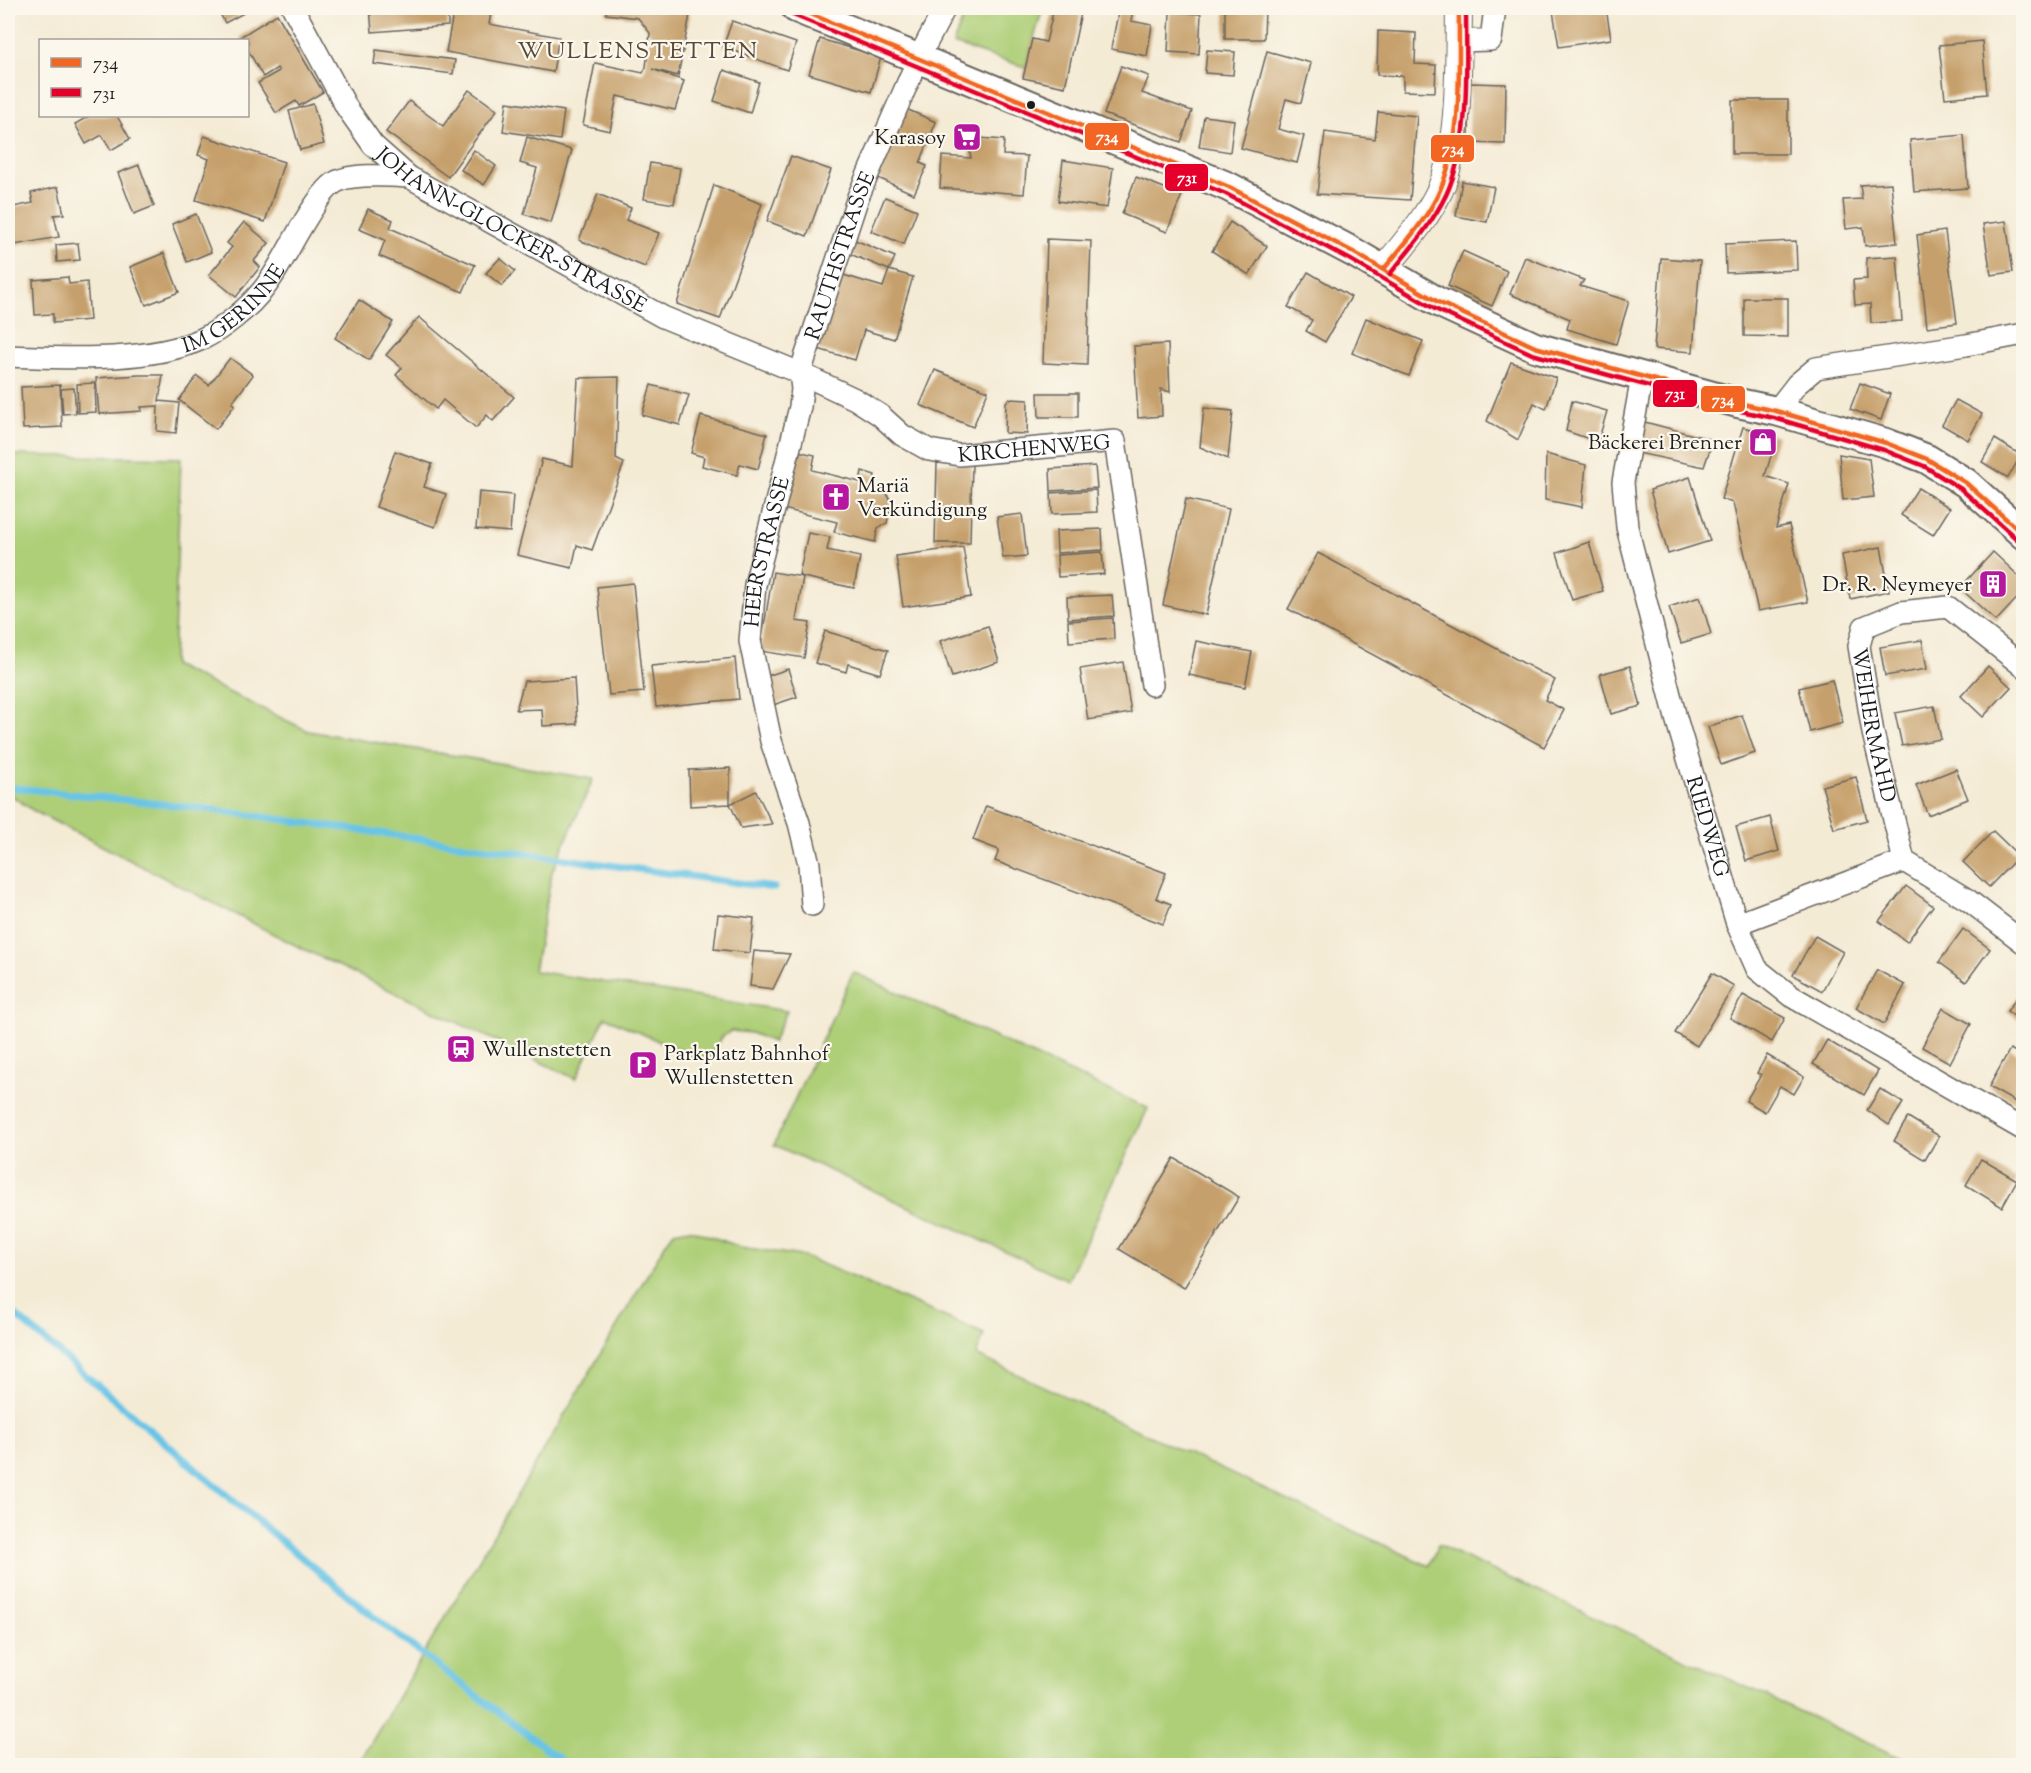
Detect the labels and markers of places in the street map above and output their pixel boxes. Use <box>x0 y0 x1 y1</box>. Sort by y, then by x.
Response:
unlabelled marker <box>1025 99 1037 111</box>
supermarket icon: Karasoy <box>951 121 983 153</box>
place label: Karasoy <box>874 124 947 154</box>
shop icon: Bäckerei Brenner <box>1747 426 1779 458</box>
place label: Bäckerei Brenner <box>1588 429 1742 459</box>
place label: Mariä Verkündigung <box>857 472 987 526</box>
church icon: Mariä Verkündigung <box>820 481 852 513</box>
building icon: Dr. R. Neymeyer <box>1977 568 2009 600</box>
place label: Dr. R. Neymeyer <box>1822 571 1972 601</box>
station icon: Wullenstetten <box>445 1033 477 1065</box>
place label: Wullenstetten <box>482 1036 612 1066</box>
place label: Parkplatz Bahnhof Wullenstetten <box>664 1040 831 1094</box>
parking icon: Parkplatz Bahnhof Wullenstetten <box>627 1049 659 1081</box>

